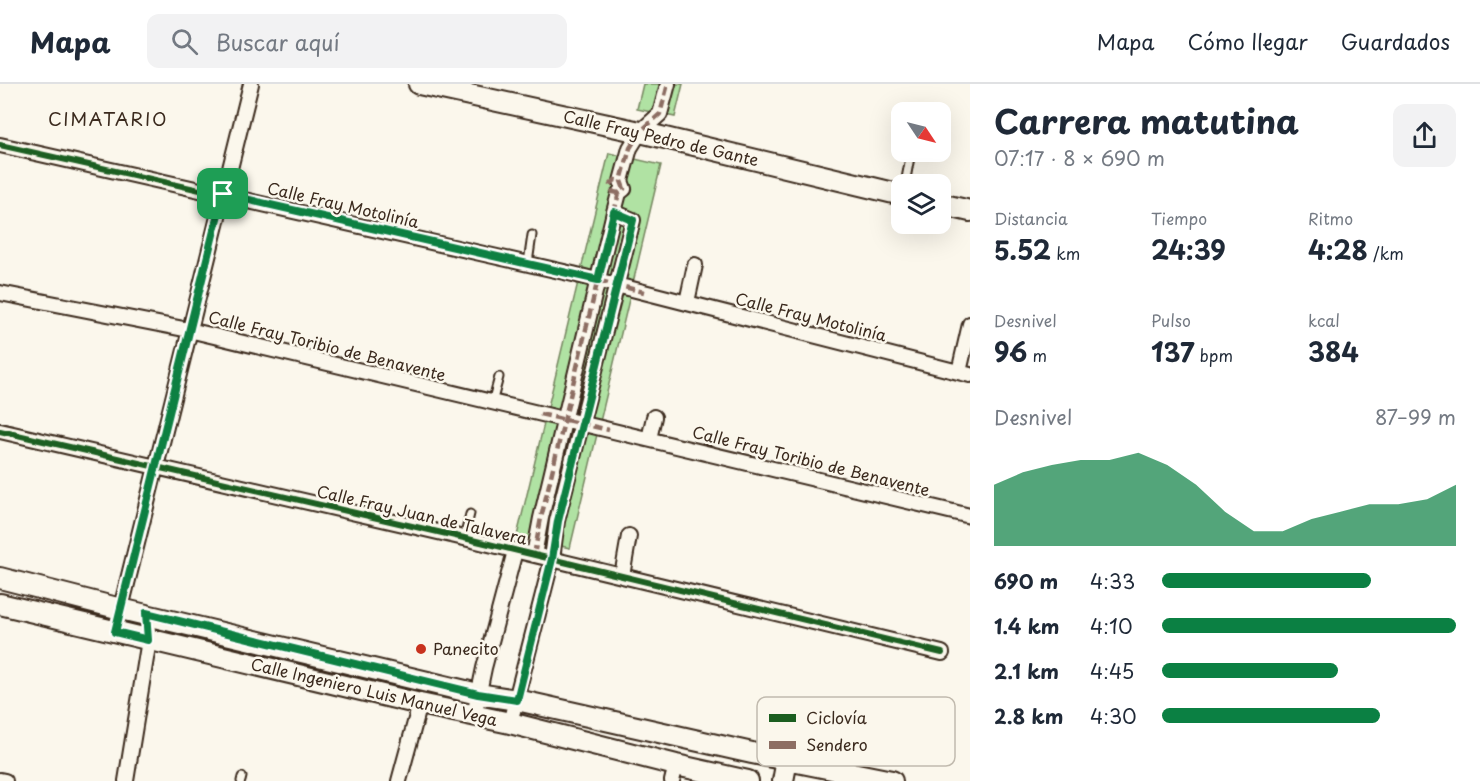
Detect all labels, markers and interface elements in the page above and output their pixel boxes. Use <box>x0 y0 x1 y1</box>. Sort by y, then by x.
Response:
search box <box>147 14 567 68</box>
text: Mapa <box>30 20 111 63</box>
icon: search <box>168 25 201 58</box>
text: Buscar aquí <box>216 25 340 58</box>
text: Mapa <box>1097 25 1155 57</box>
text: Cómo llegar <box>1188 25 1308 57</box>
text: Guardados <box>1341 25 1450 57</box>
text: Carrera matutina <box>994 95 1299 145</box>
north arrow <box>891 102 951 162</box>
map controls <box>891 102 951 234</box>
street label: Calle Fray Pedro de Gante <box>561 103 761 171</box>
button: share <box>1393 104 1456 167</box>
district label: CIMATARIO <box>48 105 168 132</box>
text: 07:17 · 8 × 690 m <box>994 143 1165 173</box>
pin <box>197 168 248 219</box>
button: layers <box>891 174 951 234</box>
street label: Calle Fray Motolinía <box>265 175 421 233</box>
icon: arrive <box>206 177 239 210</box>
text: Distancia <box>994 206 1068 230</box>
text: Tiempo <box>1151 206 1207 230</box>
text: Ritmo <box>1308 206 1353 230</box>
text: 5.52 <box>994 230 1051 269</box>
text: 24:39 <box>1151 230 1226 269</box>
text: 4:28 <box>1308 230 1368 269</box>
text: km <box>1051 241 1080 265</box>
text: /km <box>1368 241 1404 265</box>
street label: Calle Fray Motolinía <box>733 286 889 346</box>
street label: Calle Fray Toribio de Benavente <box>206 304 449 386</box>
text: Desnivel <box>994 308 1056 332</box>
text: Pulso <box>1151 308 1191 332</box>
text: kcal <box>1308 308 1340 332</box>
text: 96 <box>994 332 1027 371</box>
text: 137 <box>1151 332 1195 371</box>
text: 384 <box>1308 332 1359 371</box>
text: m <box>1027 343 1047 367</box>
text: bpm <box>1195 343 1233 367</box>
text: Desnivel <box>994 402 1072 432</box>
text: 87–99 m <box>1375 402 1456 432</box>
street label: Calle Fray Toribio de Benavente <box>690 419 933 501</box>
street label: Calle Fray Juan de Talavera <box>315 478 530 550</box>
text: 690 m <box>994 566 1058 596</box>
text: 4:33 <box>1090 566 1135 596</box>
text: 1.4 km <box>994 611 1060 641</box>
text: 4:10 <box>1090 611 1133 641</box>
place label: Panecito <box>433 636 499 660</box>
marker: Panecito <box>414 642 428 656</box>
street label: Calle Ingeniero Luis Manuel Vega <box>249 651 500 731</box>
text: 2.1 km <box>994 656 1059 686</box>
text: 4:45 <box>1090 656 1134 686</box>
legend <box>757 697 955 766</box>
text: 2.8 km <box>994 701 1063 731</box>
text: 4:30 <box>1090 701 1137 731</box>
text: Ciclovía <box>806 705 867 729</box>
text: Sendero <box>806 732 868 756</box>

